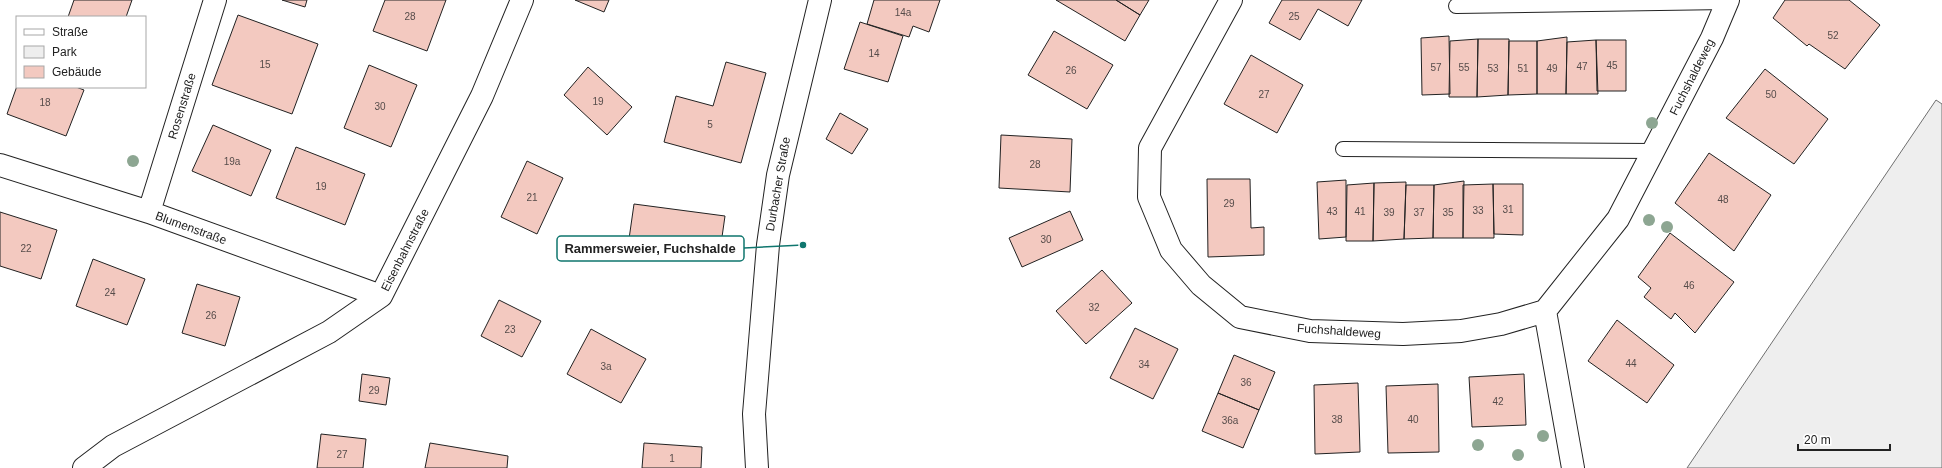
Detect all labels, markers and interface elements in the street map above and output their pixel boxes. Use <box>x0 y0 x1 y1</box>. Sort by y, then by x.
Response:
house number: 14a <box>895 7 912 18</box>
house number: 28 <box>404 11 416 22</box>
house number: 25 <box>1288 11 1300 22</box>
legend <box>16 16 146 88</box>
text: Straße <box>52 25 88 39</box>
house number: 52 <box>1827 30 1839 41</box>
street label: Fuchshaldeweg <box>1667 36 1717 118</box>
text: Park <box>52 45 78 59</box>
house number: 14 <box>868 48 880 59</box>
house number: 15 <box>259 59 271 70</box>
house number: 45 <box>1606 60 1618 71</box>
house number: 47 <box>1576 61 1588 72</box>
house number: 57 <box>1430 62 1442 73</box>
house number: 55 <box>1458 62 1470 73</box>
house number: 53 <box>1487 63 1499 74</box>
house number: 51 <box>1517 63 1529 74</box>
house number: 49 <box>1546 63 1558 74</box>
text: Gebäude <box>52 65 102 79</box>
house number: 26 <box>1065 65 1077 76</box>
street label: Rosenstraße <box>165 71 199 141</box>
house number: 27 <box>1258 89 1270 100</box>
house number: 50 <box>1765 89 1777 100</box>
house number: 19 <box>592 96 604 107</box>
house number: 18 <box>39 97 51 108</box>
house number: 30 <box>374 101 386 112</box>
house number: 5 <box>707 119 713 130</box>
street label: Durbacher Straße <box>763 136 793 232</box>
house number: 19a <box>224 156 241 167</box>
house number: 28 <box>1029 159 1041 170</box>
house number: 19 <box>315 181 327 192</box>
house number: 21 <box>526 192 538 203</box>
house number: 48 <box>1717 194 1729 205</box>
house number: 29 <box>1223 198 1235 209</box>
house number: 31 <box>1502 204 1514 215</box>
house number: 33 <box>1472 205 1484 216</box>
street label: Eisenbahnstraße <box>378 206 432 294</box>
house number: 43 <box>1326 206 1338 217</box>
house number: 41 <box>1354 206 1366 217</box>
house number: 39 <box>1383 207 1395 218</box>
house number: 37 <box>1413 207 1425 218</box>
house number: 35 <box>1442 207 1454 218</box>
street label: Blumenstraße <box>154 209 229 247</box>
house number: 30 <box>1040 234 1052 245</box>
callout: Rammersweier, Fuchshalde <box>557 236 744 261</box>
text: Rammersweier, Fuchshalde <box>564 241 736 256</box>
house number: 22 <box>20 243 32 254</box>
house number: 46 <box>1683 280 1695 291</box>
house number: 24 <box>104 287 116 298</box>
house number: 32 <box>1088 302 1100 313</box>
house number: 26 <box>205 310 217 321</box>
street label: Fuchshaldeweg <box>1297 321 1381 341</box>
house number: 23 <box>504 324 516 335</box>
house number: 44 <box>1625 358 1637 369</box>
house number: 34 <box>1138 359 1150 370</box>
house number: 3a <box>600 361 612 372</box>
house number: 36 <box>1240 377 1252 388</box>
house number: 29 <box>368 385 380 396</box>
house number: 42 <box>1492 396 1504 407</box>
house number: 38 <box>1331 414 1343 425</box>
house number: 40 <box>1407 414 1419 425</box>
house number: 36a <box>1222 415 1239 426</box>
scale bar <box>1798 426 1890 452</box>
text: 20 m <box>1804 433 1831 447</box>
house number: 27 <box>336 449 348 460</box>
house number: 1 <box>669 453 675 464</box>

